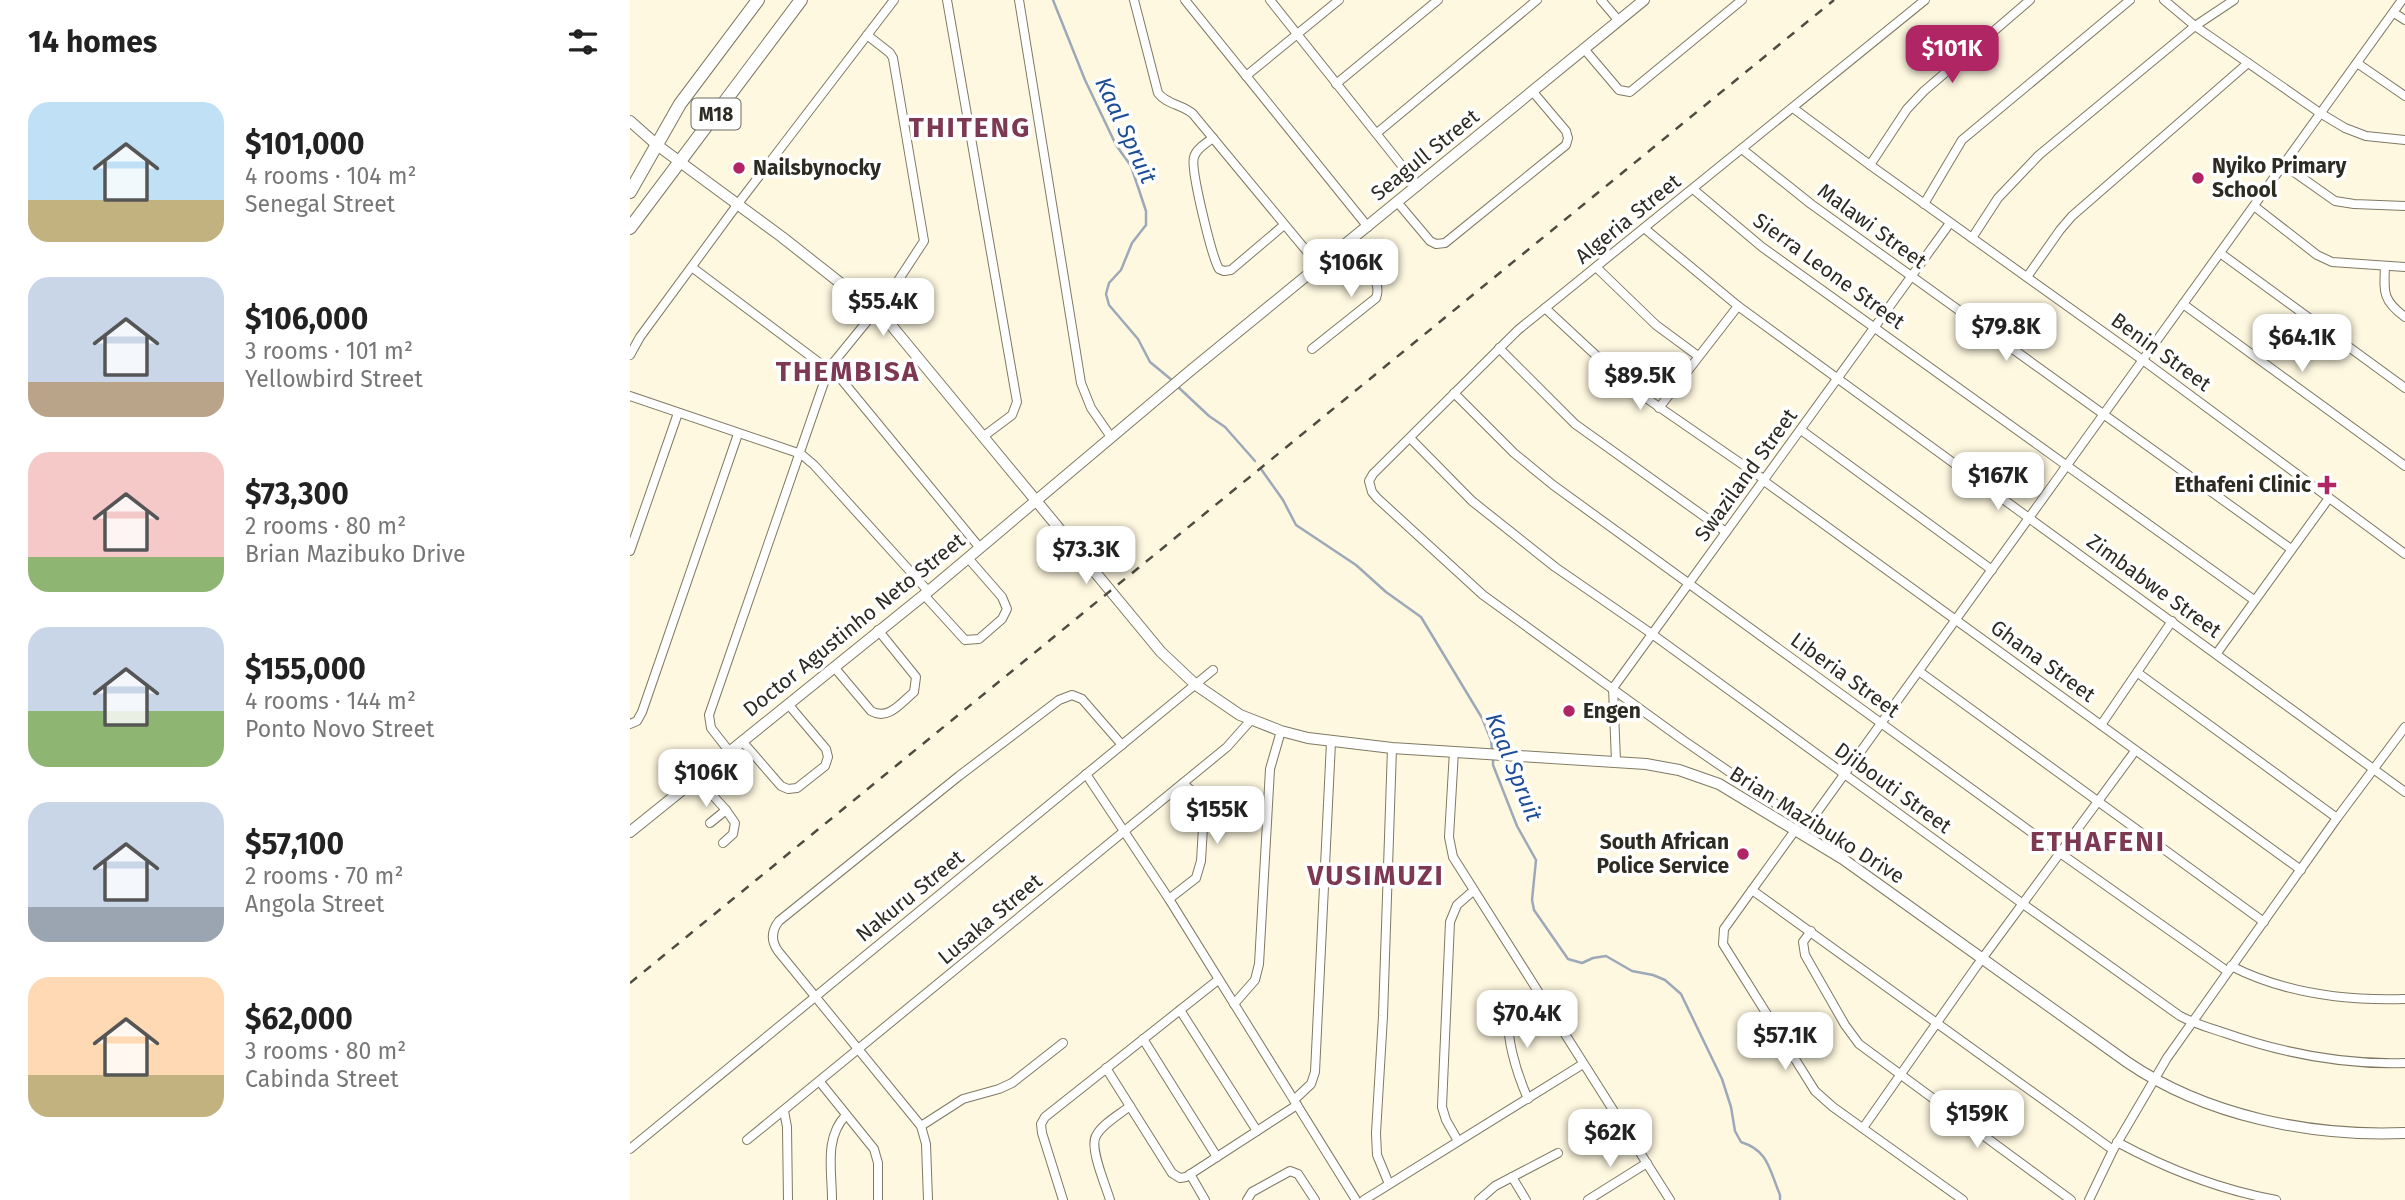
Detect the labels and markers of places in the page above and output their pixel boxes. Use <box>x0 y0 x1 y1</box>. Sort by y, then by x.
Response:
pin: $101K <box>1903 25 2001 85</box>
place label: Nyiko Primary School <box>2212 153 2346 203</box>
place label: Nailsbynocky <box>753 155 881 181</box>
marker: Nailsbynocky <box>731 160 747 176</box>
marker: Nyiko Primary School <box>2190 170 2206 186</box>
pin: $106K <box>1302 240 1400 299</box>
pin: $55.4K <box>826 278 940 338</box>
pin: $79.8K <box>1949 304 2063 363</box>
pin: $64.1K <box>2245 314 2359 374</box>
pin: $89.5K <box>1583 352 1697 412</box>
pin: $167K <box>1949 452 2047 512</box>
place label: Ethafeni Clinic <box>2175 472 2311 498</box>
marker: Ethafeni Clinic <box>2317 475 2337 495</box>
pin: $73.3K <box>1029 526 1143 586</box>
place label: Engen <box>1583 698 1641 724</box>
marker: Engen <box>1561 703 1577 719</box>
pin: $106K <box>657 750 755 809</box>
pin: $155K <box>1168 786 1266 846</box>
place label: South African Police Service <box>1596 829 1729 879</box>
marker: South African Police Service <box>1735 846 1751 862</box>
pin: $70.4K <box>1470 990 1584 1050</box>
pin: $57.1K <box>1728 1012 1842 1072</box>
pin: $159K <box>1928 1090 2026 1150</box>
pin: $62K <box>1569 1110 1651 1169</box>

